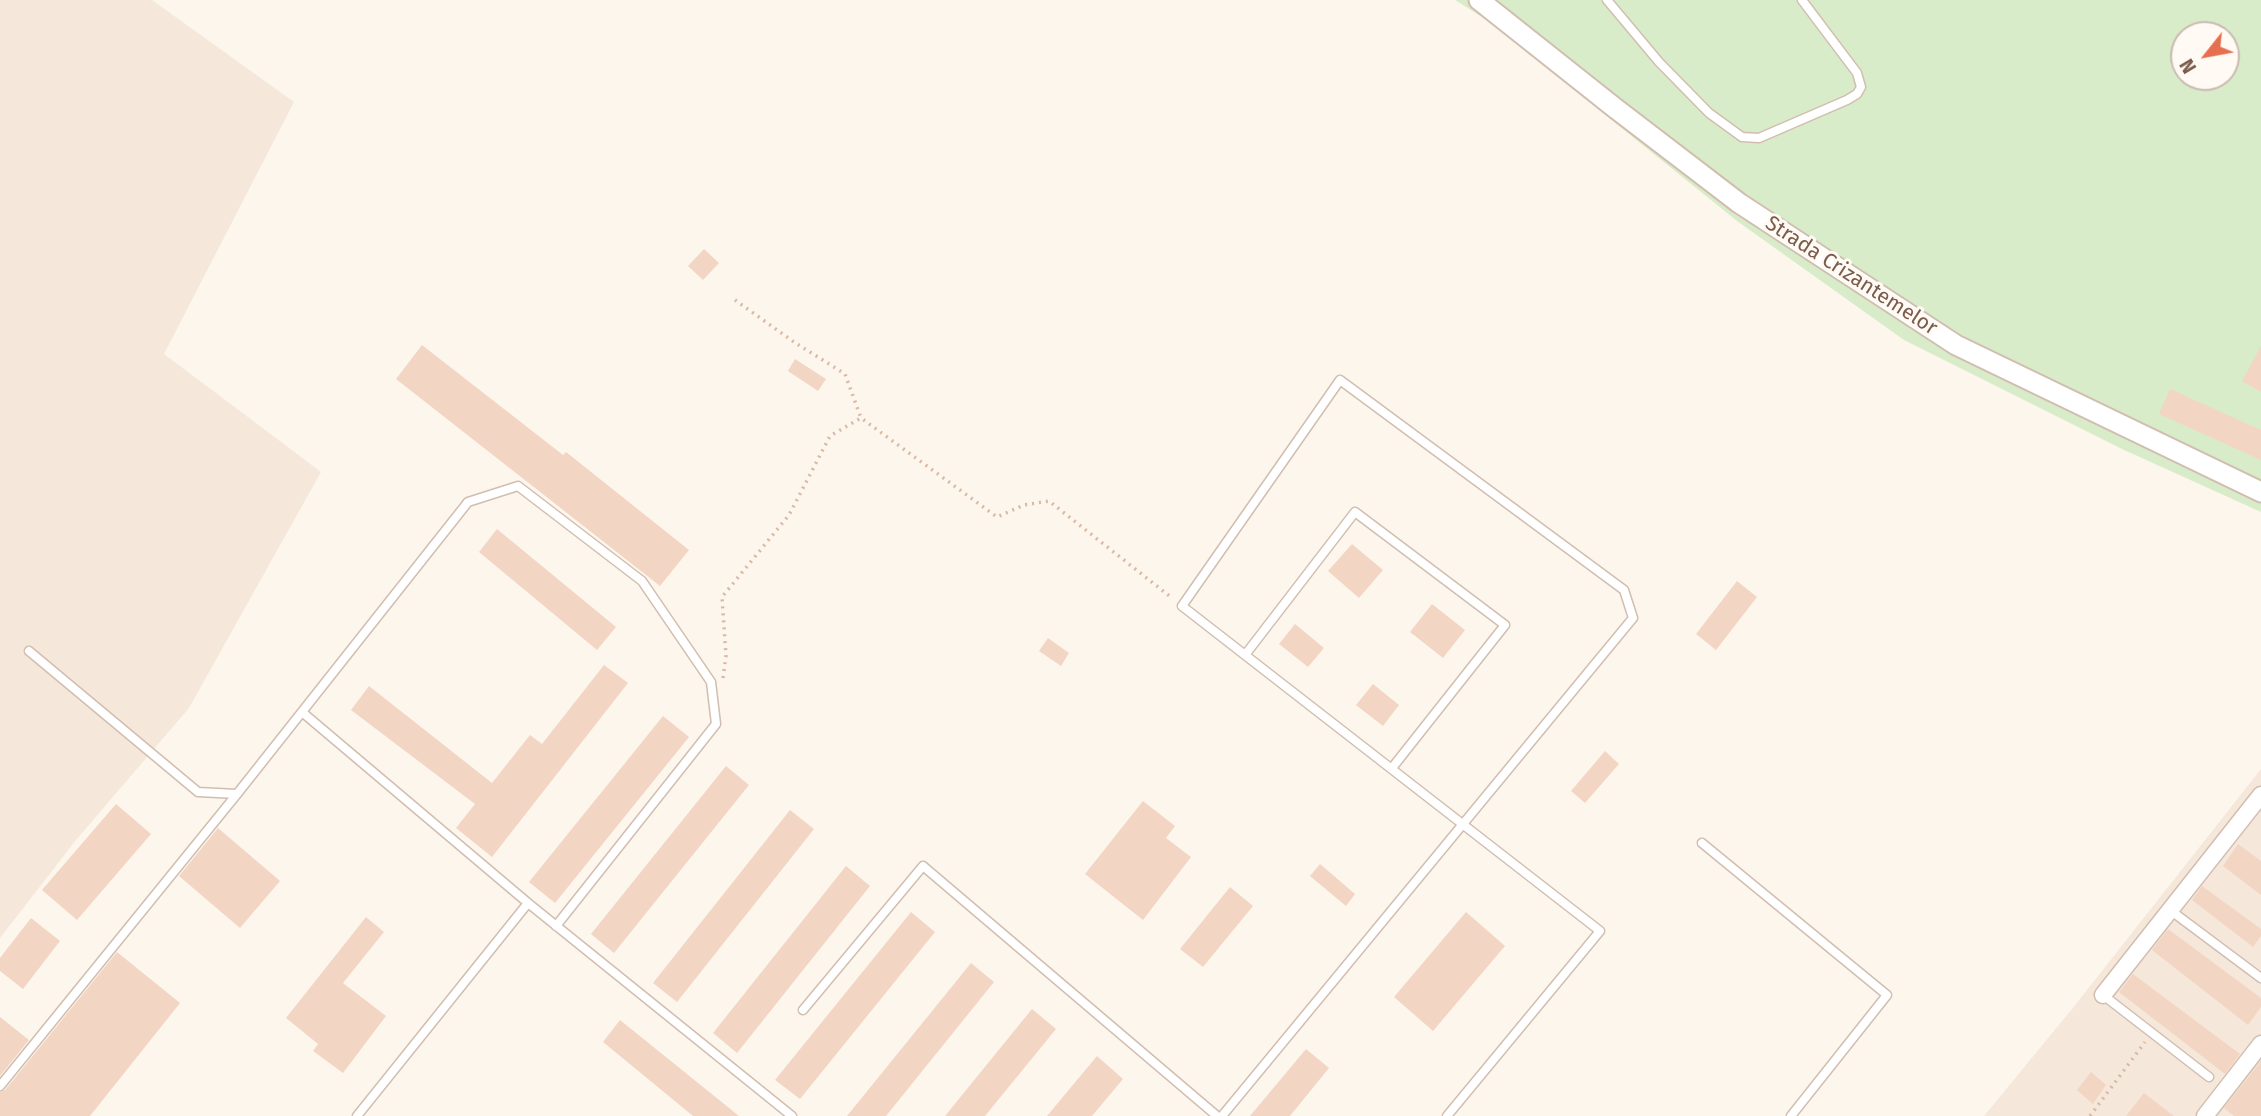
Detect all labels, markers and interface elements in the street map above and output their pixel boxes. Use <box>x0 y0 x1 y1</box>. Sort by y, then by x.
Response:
north arrow <box>2170 21 2240 91</box>
text: N <box>2175 55 2201 77</box>
street label: Strada Crizantemelor <box>1760 211 1942 341</box>

